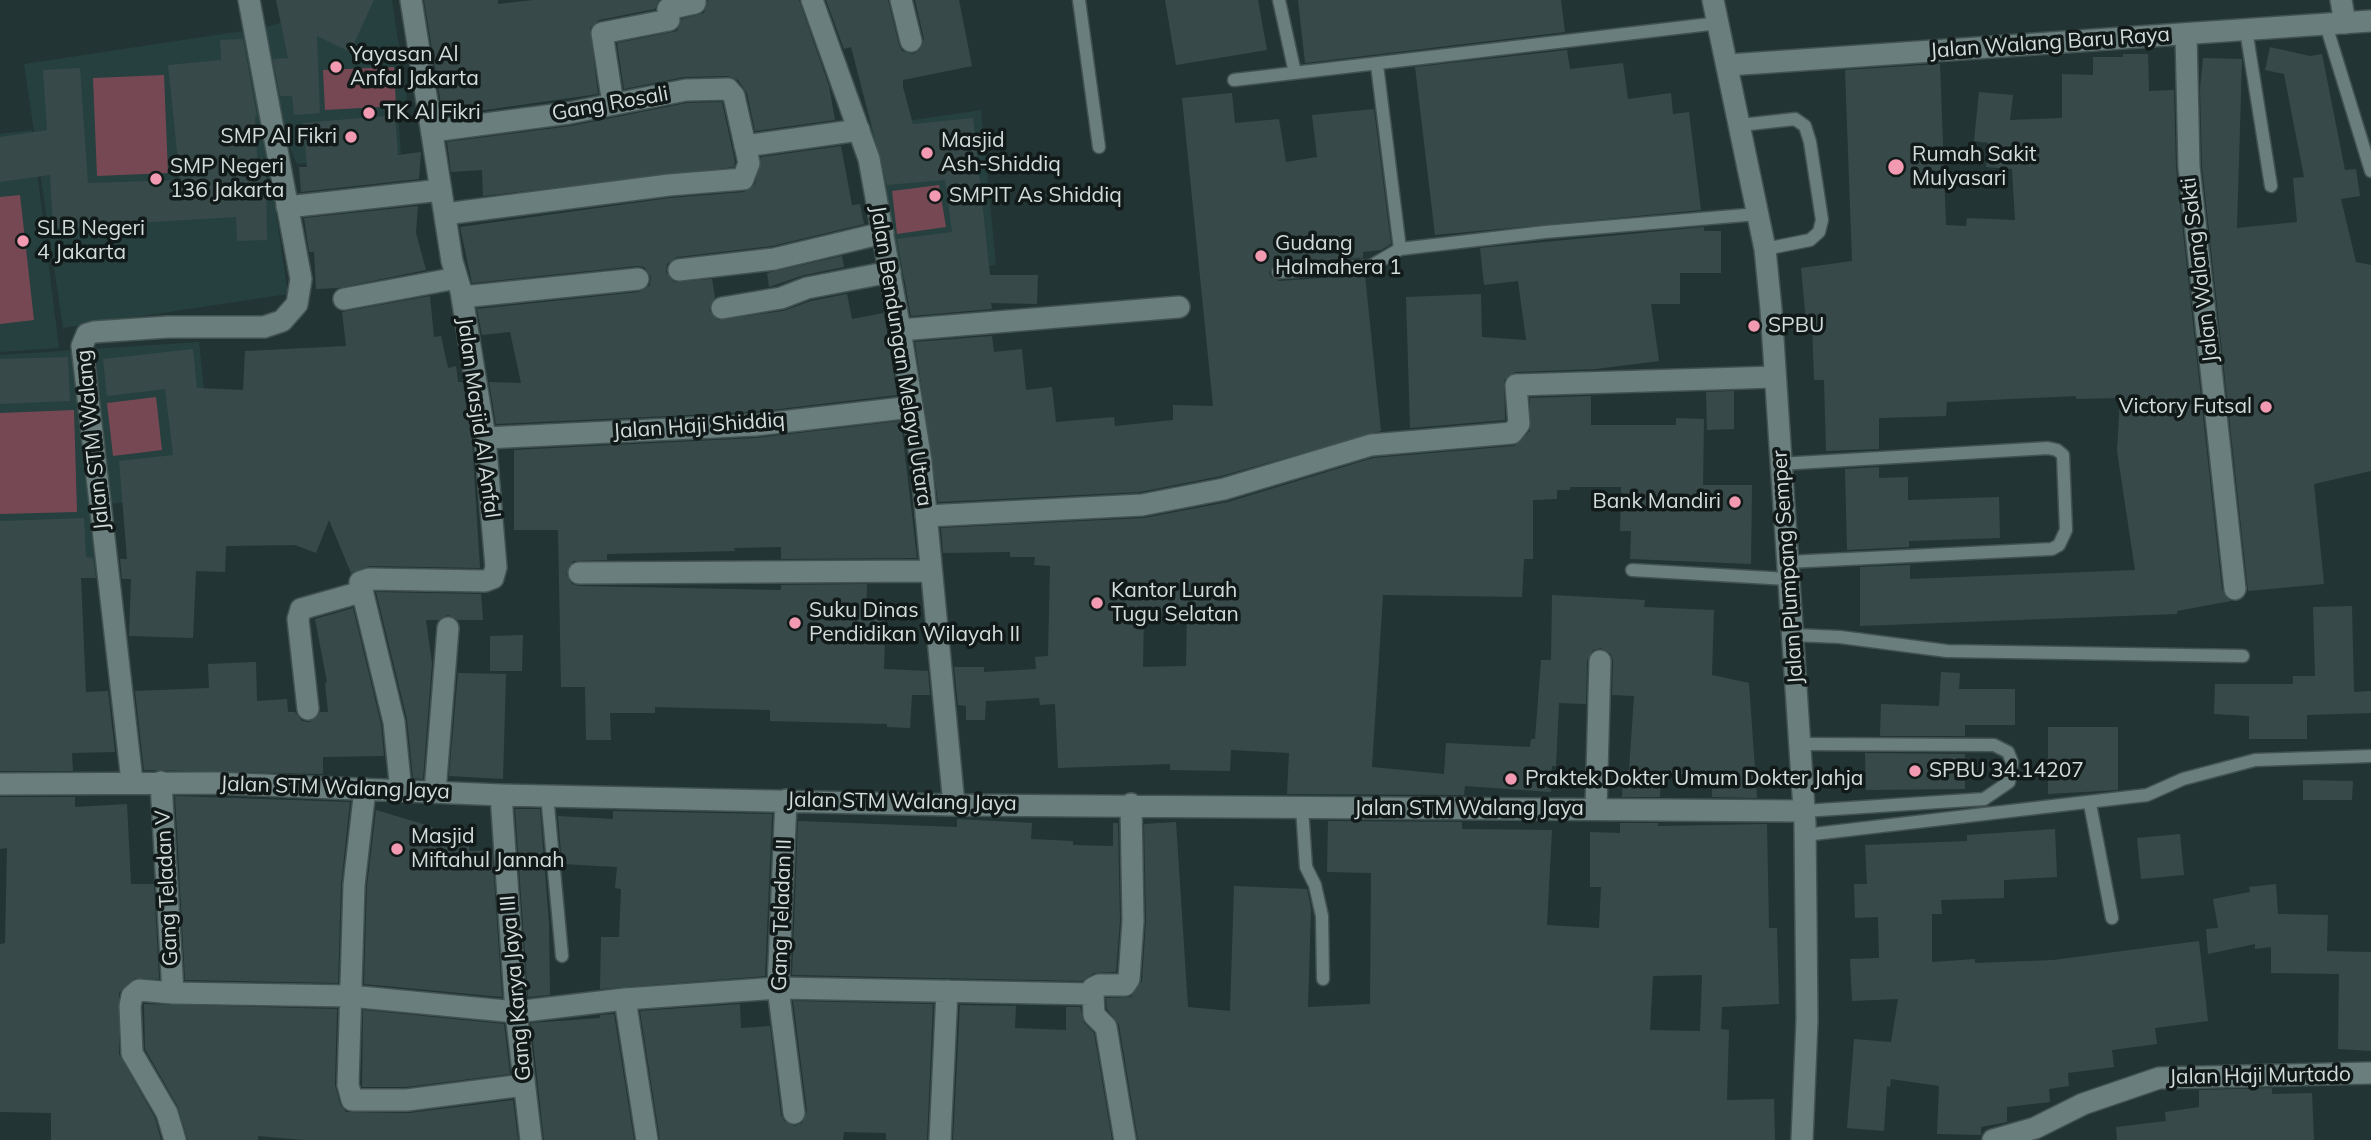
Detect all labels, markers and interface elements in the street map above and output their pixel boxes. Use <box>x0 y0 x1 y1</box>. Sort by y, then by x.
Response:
street label: Jalan Walang Baru Raya <box>1929 22 2171 64</box>
place label: Yayasan Al Anfal Jakarta <box>350 42 479 92</box>
marker: Yayasan Al Anfal Jakarta <box>328 59 344 75</box>
street label: Gang Rosali <box>550 81 670 127</box>
place label: TK Al Fikri <box>383 100 481 126</box>
marker: TK Al Fikri <box>361 105 377 121</box>
place label: SMP Al Fikri <box>221 124 337 150</box>
place label: Masjid Ash-Shiddiq <box>941 128 1061 178</box>
marker: SMP Al Fikri <box>343 129 359 145</box>
place label: Rumah Sakit Mulyasari <box>1912 142 2036 192</box>
marker: Masjid Ash-Shiddiq <box>919 145 935 161</box>
place label: SMP Negeri 136 Jakarta <box>170 154 284 204</box>
marker: Rumah Sakit Mulyasari <box>1886 157 1906 177</box>
marker: SMP Negeri 136 Jakarta <box>148 171 164 187</box>
street label: Jalan Walang Sakti <box>2176 176 2224 364</box>
place label: SMPIT As Shiddiq <box>949 183 1122 209</box>
marker: SMPIT As Shiddiq <box>927 188 943 204</box>
street label: Jalan Bendungan Melayu Utara <box>865 204 937 508</box>
place label: SLB Negeri 4 Jakarta <box>37 216 145 266</box>
place label: Gudang Halmahera 1 <box>1275 231 1402 281</box>
marker: SLB Negeri 4 Jakarta <box>15 233 31 249</box>
marker: Gudang Halmahera 1 <box>1253 248 1269 264</box>
place label: SPBU <box>1768 313 1824 339</box>
street label: Jalan Masjid Al Anfal <box>451 316 505 520</box>
marker: SPBU <box>1746 318 1762 334</box>
street label: Jalan STM Walang <box>71 349 115 531</box>
place label: Victory Futsal <box>2119 394 2252 420</box>
marker: Victory Futsal <box>2258 399 2274 415</box>
street label: Jalan Haji Shiddiq <box>612 407 786 445</box>
street label: Jalan Plumpang Semper <box>1767 449 1809 685</box>
place label: Bank Mandiri <box>1592 489 1721 515</box>
marker: Bank Mandiri <box>1727 494 1743 510</box>
place label: Kantor Lurah Tugu Selatan <box>1111 578 1239 628</box>
marker: Kantor Lurah Tugu Selatan <box>1089 595 1105 611</box>
place label: Suku Dinas Pendidikan Wilayah II <box>809 598 1020 648</box>
marker: Suku Dinas Pendidikan Wilayah II <box>787 615 803 631</box>
place label: SPBU 34.14207 <box>1929 758 2084 784</box>
marker: SPBU 34.14207 <box>1907 763 1923 779</box>
place label: Praktek Dokter Umum Dokter Jahja <box>1525 766 1863 792</box>
street label: Jalan STM Walang Jaya <box>220 771 450 805</box>
marker: Praktek Dokter Umum Dokter Jahja <box>1503 771 1519 787</box>
street label: Jalan STM Walang Jaya <box>787 787 1017 817</box>
street label: Jalan STM Walang Jaya <box>1354 796 1584 822</box>
street label: Gang Teladan V <box>150 809 184 967</box>
place label: Masjid Miftahul Jannah <box>411 824 564 874</box>
street label: Gang Teladan II <box>767 838 797 992</box>
marker: Masjid Miftahul Jannah <box>389 841 405 857</box>
street label: Gang Karya Jaya III <box>495 894 537 1082</box>
street label: Jalan Haji Murtado <box>2169 1062 2351 1090</box>

